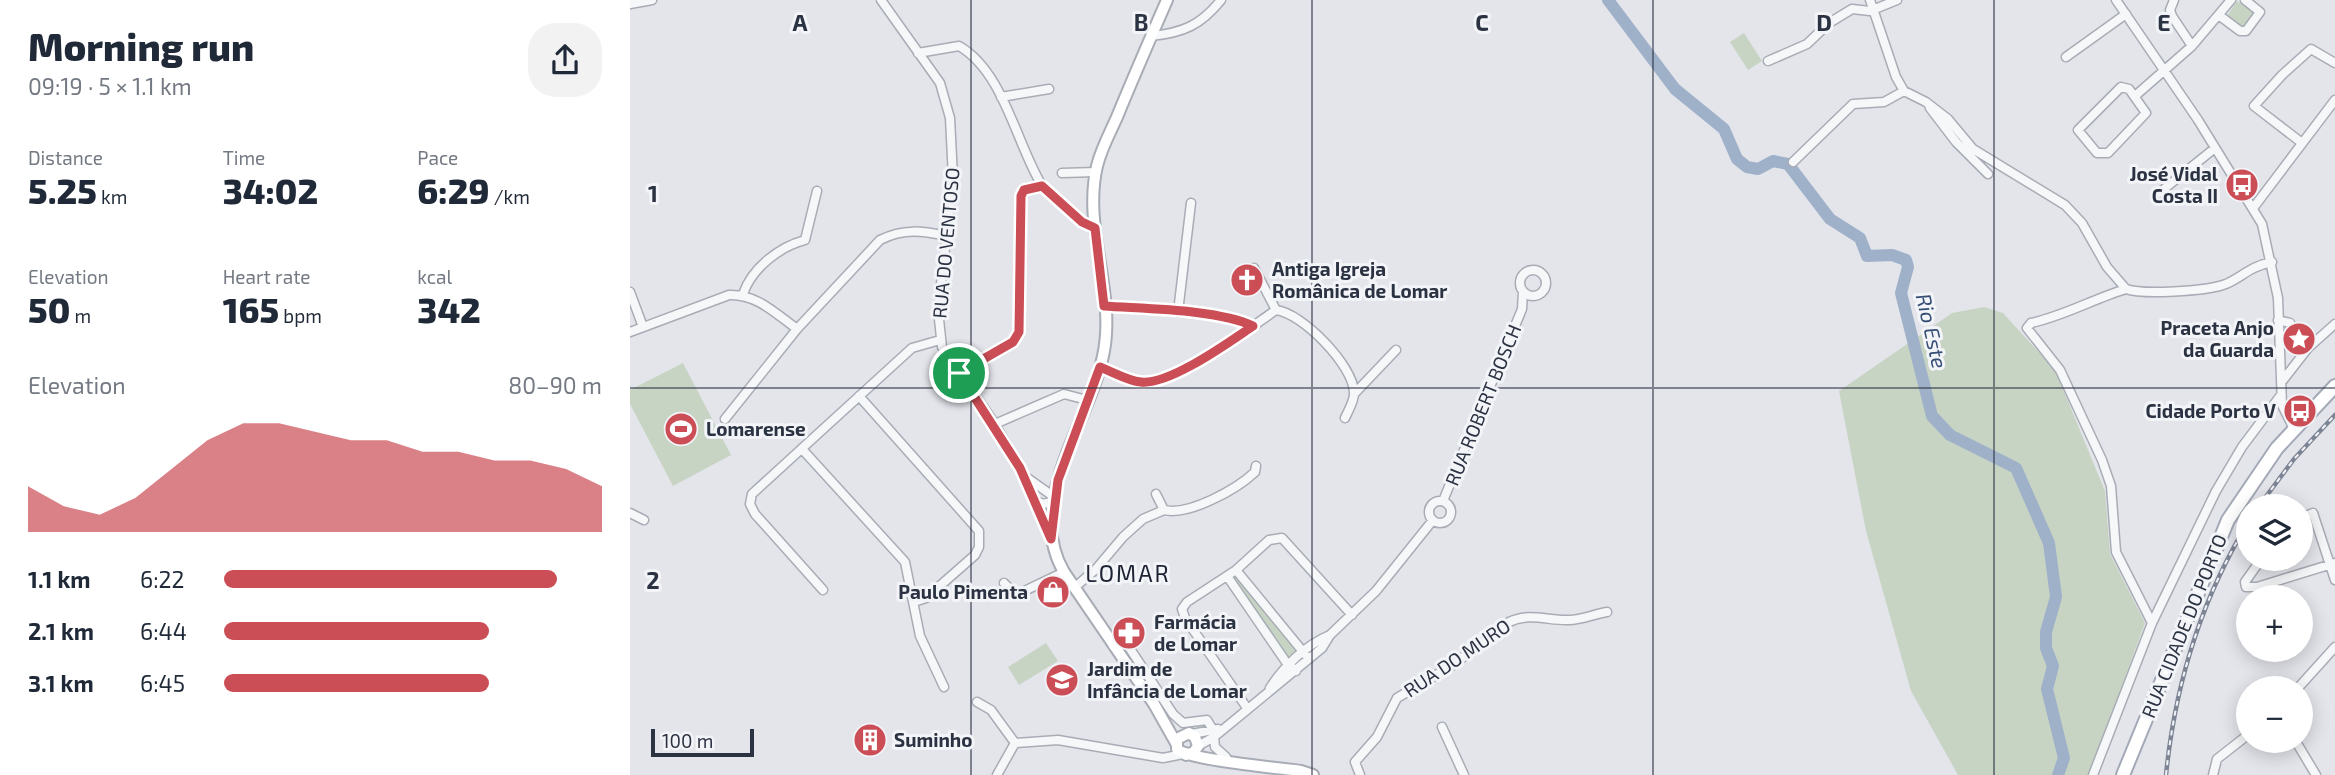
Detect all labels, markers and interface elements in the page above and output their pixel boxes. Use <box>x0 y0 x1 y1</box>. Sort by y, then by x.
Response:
text: A <box>792 8 808 36</box>
text: B <box>1134 8 1148 36</box>
text: C <box>1475 8 1489 36</box>
text: D <box>1816 8 1832 36</box>
text: E <box>2157 8 2171 36</box>
text: Morning run <box>28 23 254 69</box>
button: share <box>528 23 602 97</box>
text: 09:19 · 5 × 1.1 km <box>28 72 192 100</box>
text: Distance <box>28 146 103 169</box>
text: Time <box>223 146 265 169</box>
text: Pace <box>417 146 458 169</box>
place label: José Vidal Costa II <box>2129 162 2219 207</box>
bus stop icon: José Vidal Costa II <box>2223 166 2261 204</box>
street label: RUA DO VENTOSO <box>927 167 964 319</box>
text: 5.25 <box>28 169 97 211</box>
text: 34:02 <box>223 169 318 211</box>
text: 6:29 <box>417 169 489 211</box>
text: 1 <box>648 179 658 207</box>
text: km <box>97 185 127 208</box>
text: /km <box>489 185 530 208</box>
place label: Antiga Igreja Românica de Lomar <box>1272 257 1447 302</box>
church icon: Antiga Igreja Românica de Lomar <box>1228 261 1266 299</box>
text: Elevation <box>28 265 109 288</box>
text: Heart rate <box>223 265 311 288</box>
text: kcal <box>417 265 452 288</box>
text: 50 <box>28 288 70 330</box>
text: 165 <box>223 288 279 330</box>
text: 342 <box>417 288 481 330</box>
water label: Rio Este <box>1912 291 1953 371</box>
text: m <box>70 304 91 327</box>
text: bpm <box>279 304 322 327</box>
place label: Praceta Anjo da Guarda <box>2161 316 2274 361</box>
place icon: Praceta Anjo da Guarda <box>2280 320 2318 358</box>
street label: RUA ROBERT BOSCH <box>1440 321 1525 489</box>
pin <box>929 343 989 403</box>
icon: arrive <box>940 354 978 392</box>
text: Elevation <box>28 371 126 399</box>
text: 80–90 m <box>508 371 602 399</box>
bus stop icon: Cidade Porto V <box>2281 392 2319 430</box>
place label: Cidade Porto V <box>2145 399 2277 422</box>
sports icon: Lomarense <box>662 410 700 448</box>
place label: Lomarense <box>706 417 806 440</box>
map controls <box>2236 494 2313 753</box>
button: layers <box>2236 494 2313 571</box>
street label: RUA CIDADE DO PORTO <box>2136 531 2231 721</box>
district label: LOMAR <box>1085 559 1171 587</box>
text: 1.1 km <box>28 565 91 593</box>
text: 6:22 <box>140 565 184 593</box>
text: 2 <box>646 566 660 594</box>
shop icon: Paulo Pimenta <box>1034 573 1072 611</box>
place label: Paulo Pimenta <box>898 580 1028 603</box>
button: + <box>2236 585 2313 662</box>
place label: Farmácia de Lomar <box>1154 610 1237 655</box>
pharmacy icon: Farmácia de Lomar <box>1110 614 1148 652</box>
street label: RUA DO MURO <box>1399 614 1514 702</box>
text: 2.1 km <box>28 617 94 645</box>
text: 6:44 <box>140 617 187 645</box>
place label: Jardim de Infância de Lomar <box>1087 657 1247 702</box>
school or university icon: Jardim de Infância de Lomar <box>1043 661 1081 699</box>
text: 3.1 km <box>28 669 94 697</box>
text: 6:45 <box>140 669 185 697</box>
button: − <box>2236 676 2313 753</box>
building icon: Suminho <box>851 721 889 759</box>
scale bar <box>651 726 754 758</box>
place label: Suminho <box>894 728 972 751</box>
text: 100 m <box>662 729 713 752</box>

